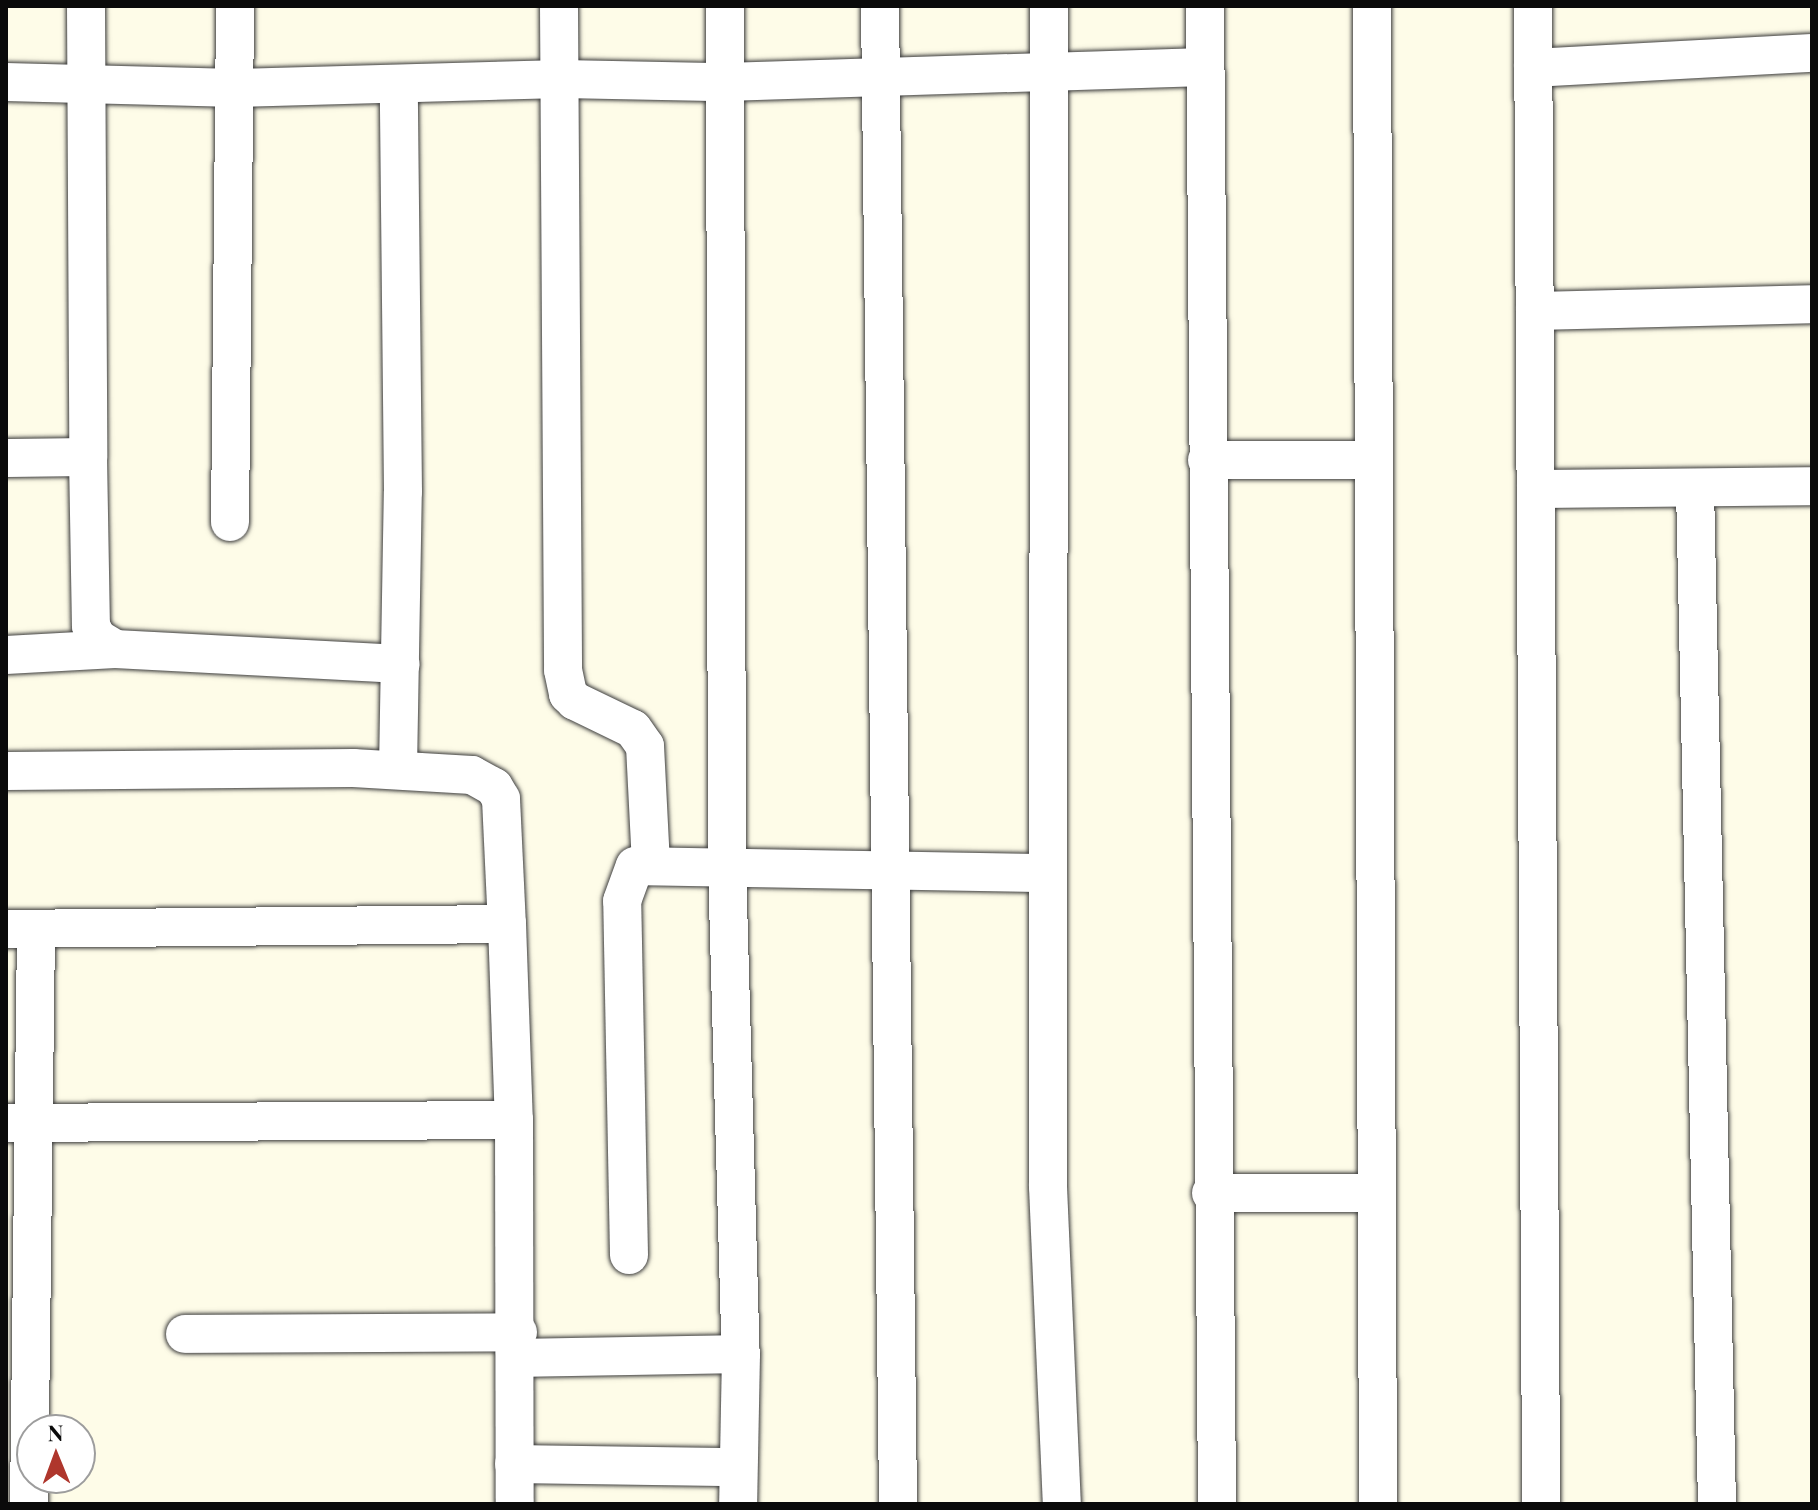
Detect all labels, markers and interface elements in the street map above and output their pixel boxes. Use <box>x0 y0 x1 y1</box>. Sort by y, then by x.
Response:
north arrow <box>16 1414 96 1494</box>
text: N <box>47 1417 64 1447</box>

